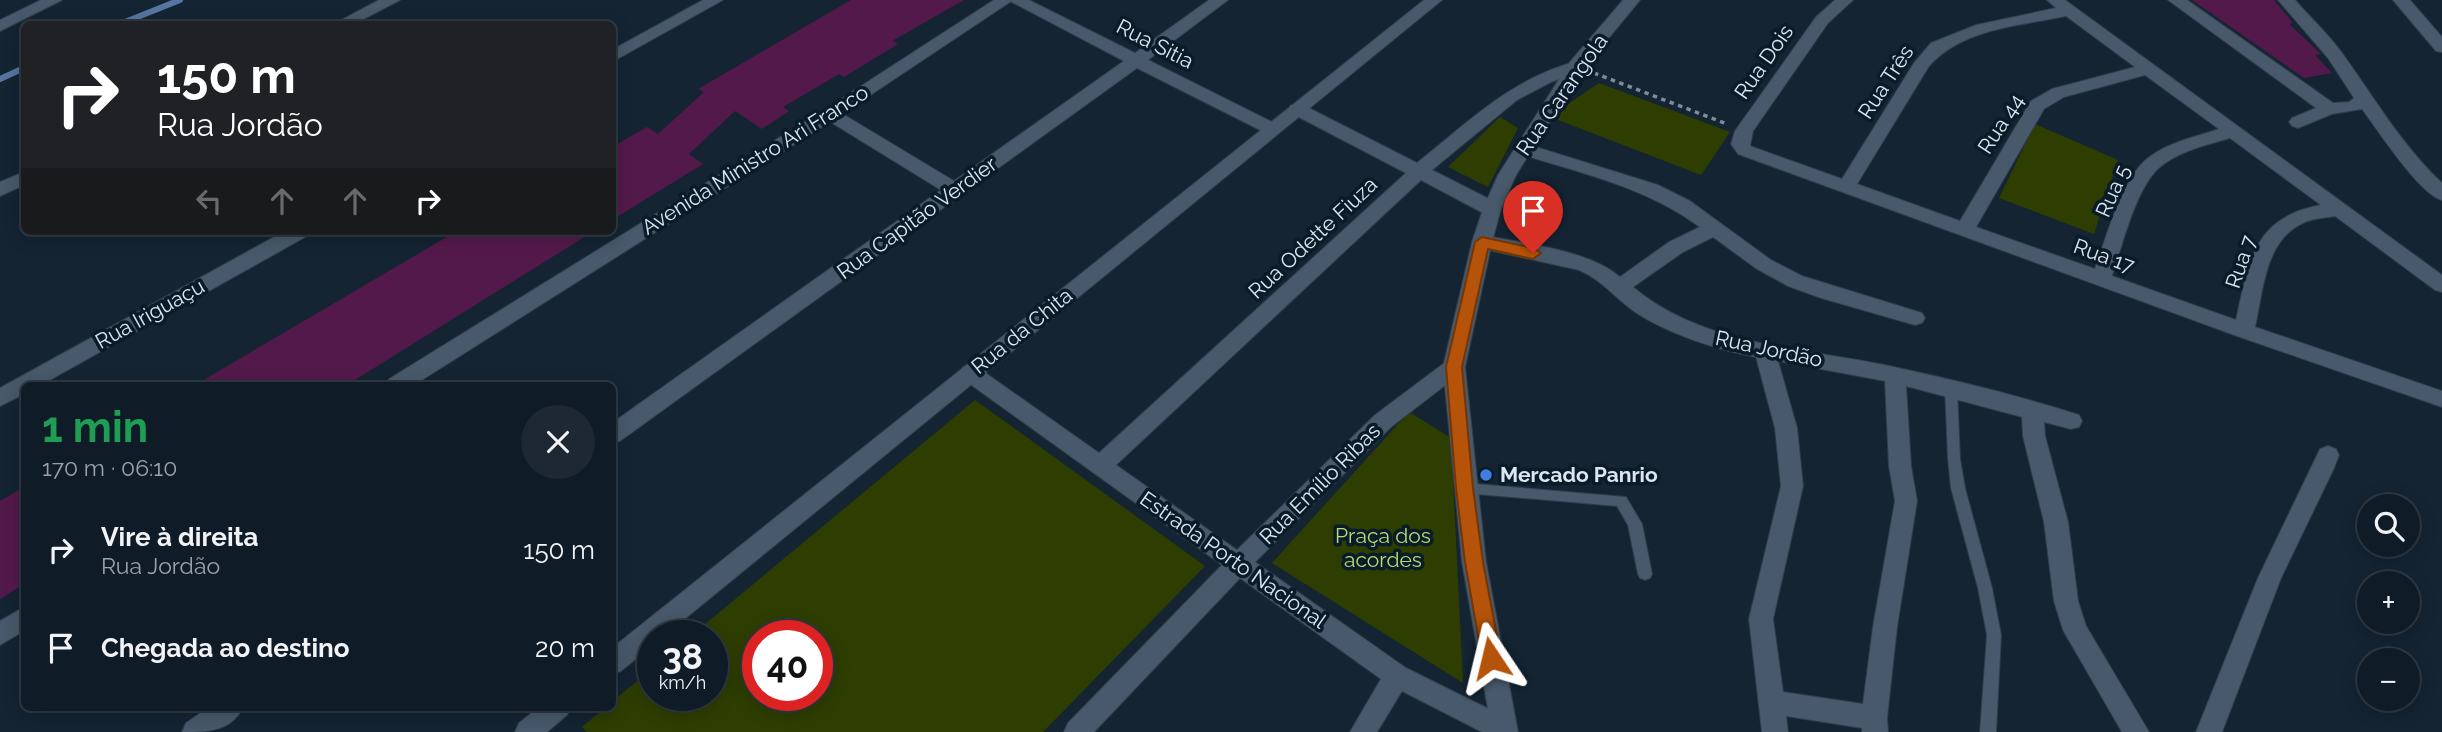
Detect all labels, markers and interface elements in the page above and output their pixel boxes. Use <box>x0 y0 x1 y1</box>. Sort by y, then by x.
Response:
street label: Rua Sitia <box>1112 14 1198 74</box>
street label: Rua Dois <box>1729 20 1798 104</box>
street label: Rua Carangola <box>1511 29 1613 160</box>
street label: Rua Três <box>1853 40 1919 123</box>
text: 150 m <box>157 47 296 104</box>
icon: right <box>42 49 133 140</box>
street label: Avenida Ministro Ari Franco <box>637 79 873 240</box>
street label: Rua 44 <box>1972 89 2029 158</box>
text: Rua Jordão <box>157 106 323 143</box>
street label: Rua Capitão Verdier <box>832 151 1002 284</box>
street label: Rua 5 <box>2090 161 2135 221</box>
street label: Rua Odette Fiuza <box>1243 172 1382 304</box>
pin <box>1503 181 1563 253</box>
icon: left <box>190 182 228 220</box>
icon: ahead <box>263 182 301 220</box>
icon: ahead <box>336 182 374 220</box>
icon: right <box>409 182 447 220</box>
icon: arrive <box>1514 192 1552 230</box>
street label: Rua 7 <box>2220 231 2261 291</box>
street label: Rua 17 <box>2070 233 2139 278</box>
street label: Rua Iriguaçu <box>91 273 209 354</box>
street label: Rua da Chita <box>966 282 1077 379</box>
street label: Rua Jordão <box>1713 325 1825 372</box>
text: 1 min <box>42 403 148 452</box>
button: close <box>521 405 595 479</box>
street label: Rua Emílio Ribas <box>1254 418 1385 549</box>
text: 170 m · 06:10 <box>42 454 177 481</box>
place label: Mercado Panrio <box>1500 462 1658 487</box>
marker: Mercado Panrio <box>1478 467 1494 483</box>
street label: Estrada Porto Nacional <box>1135 486 1331 634</box>
map controls <box>2357 494 2420 711</box>
button: search <box>2357 494 2420 557</box>
text: Vire à direita <box>101 522 258 552</box>
park label: Praça dos acordes <box>1335 523 1431 572</box>
icon: right <box>42 531 80 569</box>
text: 150 m <box>523 535 595 565</box>
text: Rua Jordão <box>101 552 220 579</box>
button: + <box>2357 571 2420 634</box>
speed limit sign: 40 <box>742 620 833 711</box>
position arrow <box>1454 621 1528 695</box>
icon: arrive <box>42 629 80 667</box>
text: Chegada ao destino <box>101 633 350 663</box>
text: 20 m <box>535 633 595 663</box>
text: 38 <box>662 636 703 677</box>
button: − <box>2357 648 2420 711</box>
text: km/h <box>659 672 706 693</box>

